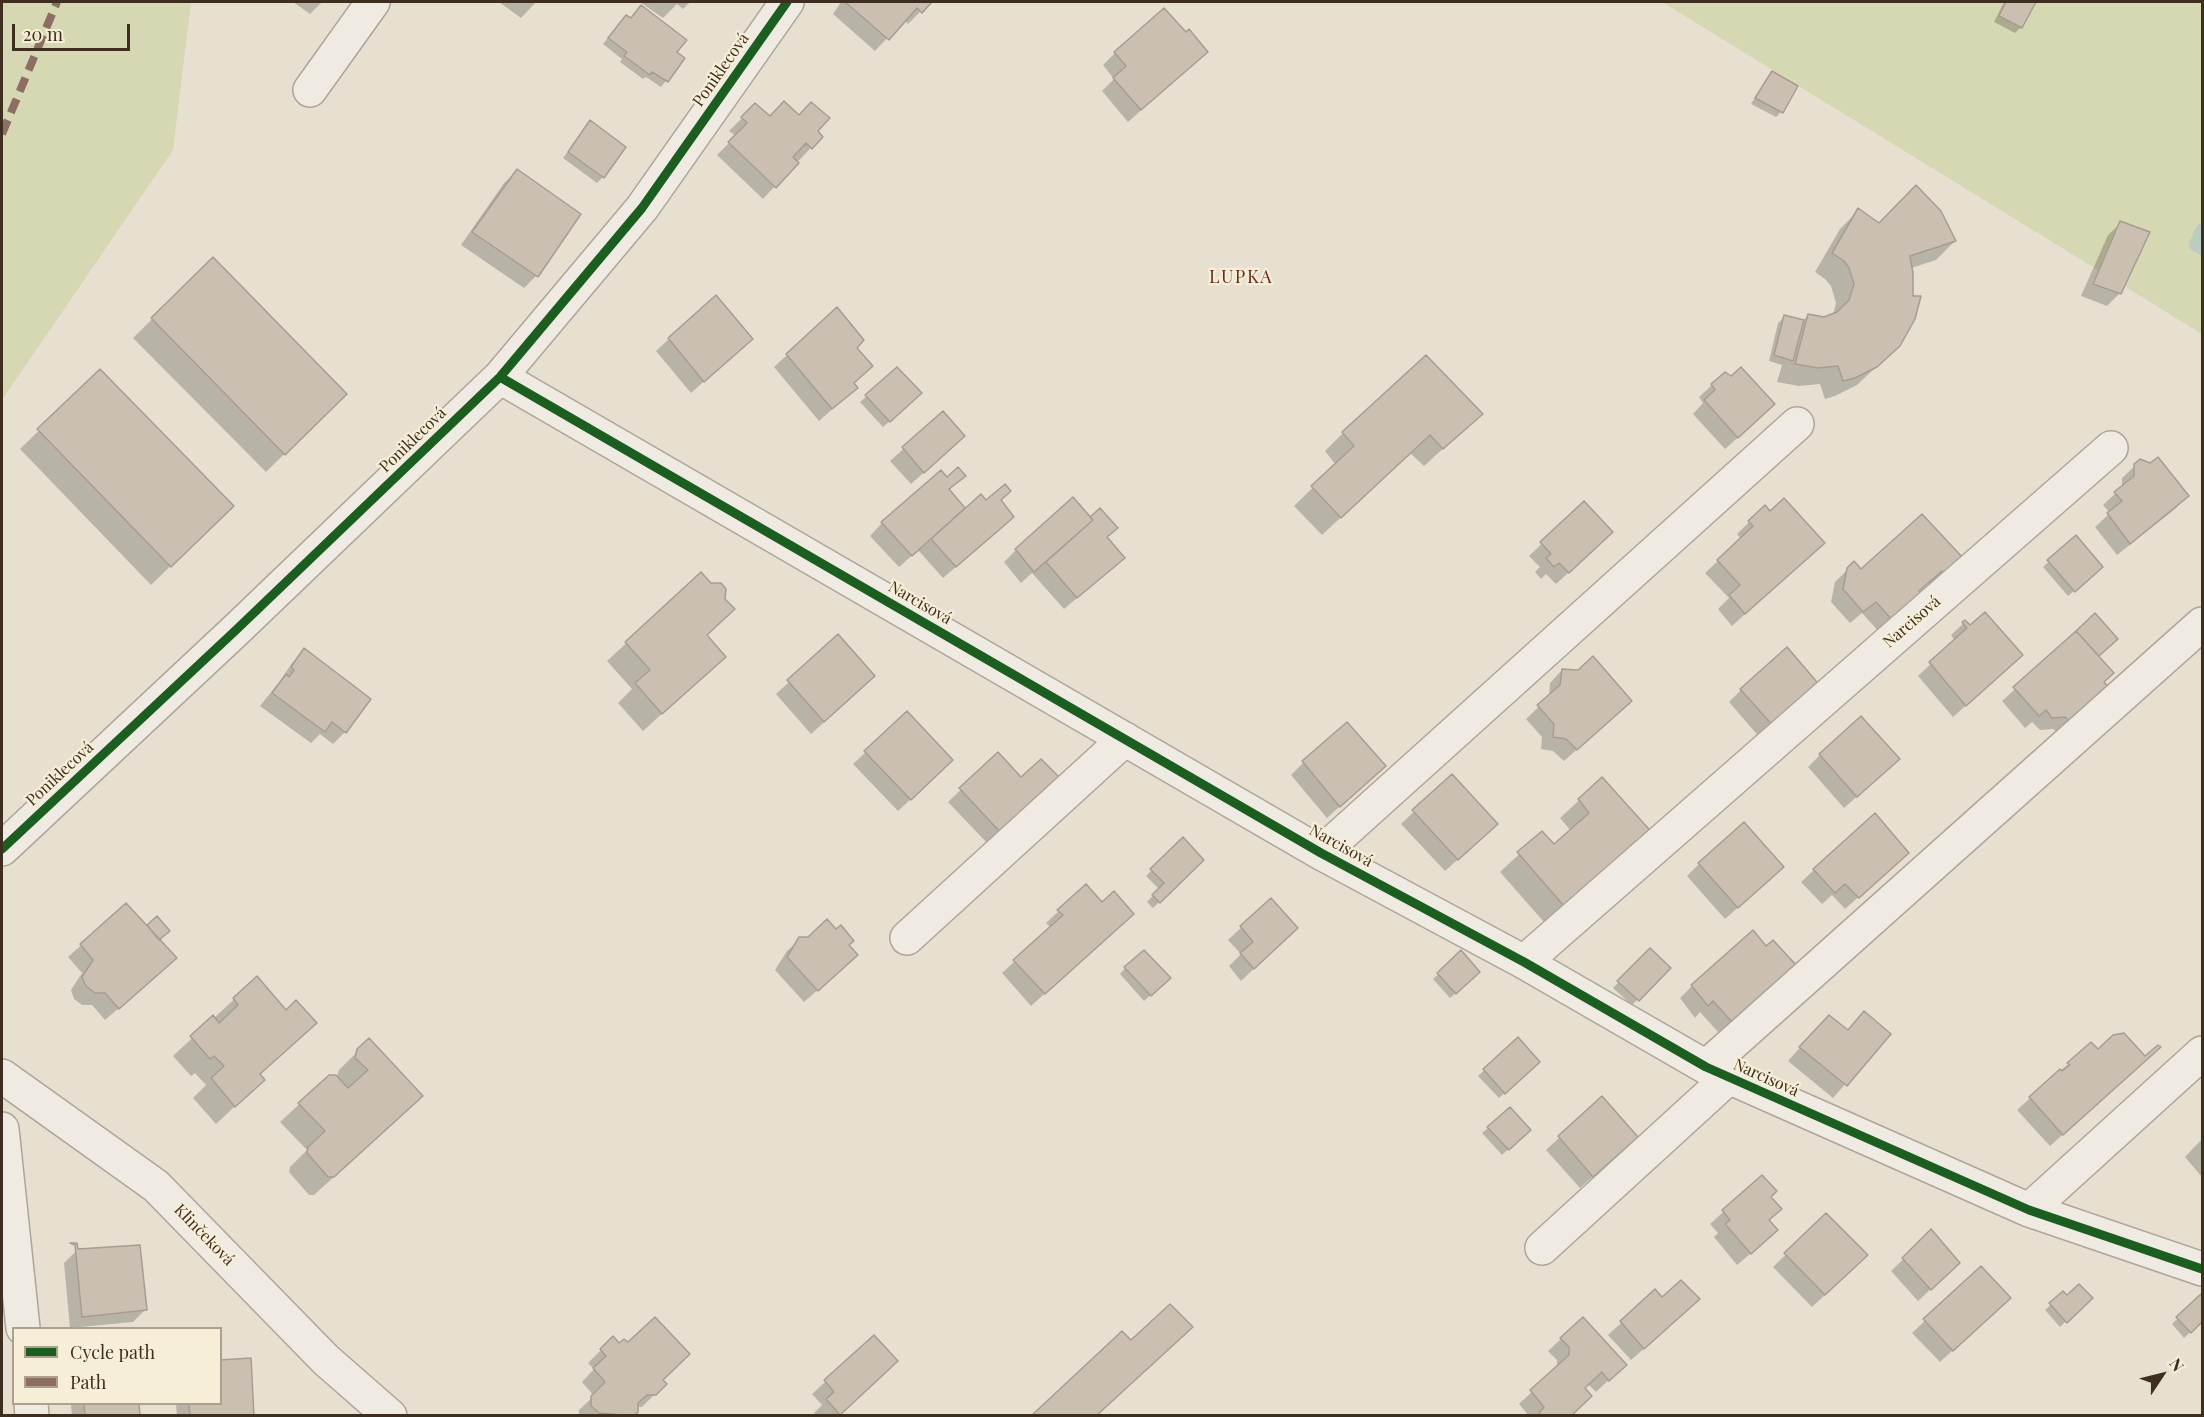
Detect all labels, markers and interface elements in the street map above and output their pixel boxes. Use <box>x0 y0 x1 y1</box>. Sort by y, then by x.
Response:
scale bar <box>15 12 134 50</box>
text: 20 m <box>23 22 63 46</box>
street label: Poniklecová <box>689 30 753 110</box>
district label: LUPKA <box>1209 266 1273 288</box>
street label: Poniklecová <box>376 404 450 476</box>
street label: Narcisová <box>885 577 955 629</box>
street label: Narcisová <box>1879 592 1945 652</box>
street label: Poniklecová <box>22 738 98 810</box>
street label: Narcisová <box>1306 821 1376 871</box>
street label: Narcisová <box>1730 1055 1802 1101</box>
street label: Klinčeková <box>170 1200 238 1270</box>
legend <box>12 1327 222 1405</box>
text: Cycle path <box>70 1340 155 1364</box>
north arrow <box>2132 1345 2192 1405</box>
text: N <box>2165 1354 2189 1375</box>
text: Path <box>70 1370 106 1394</box>

